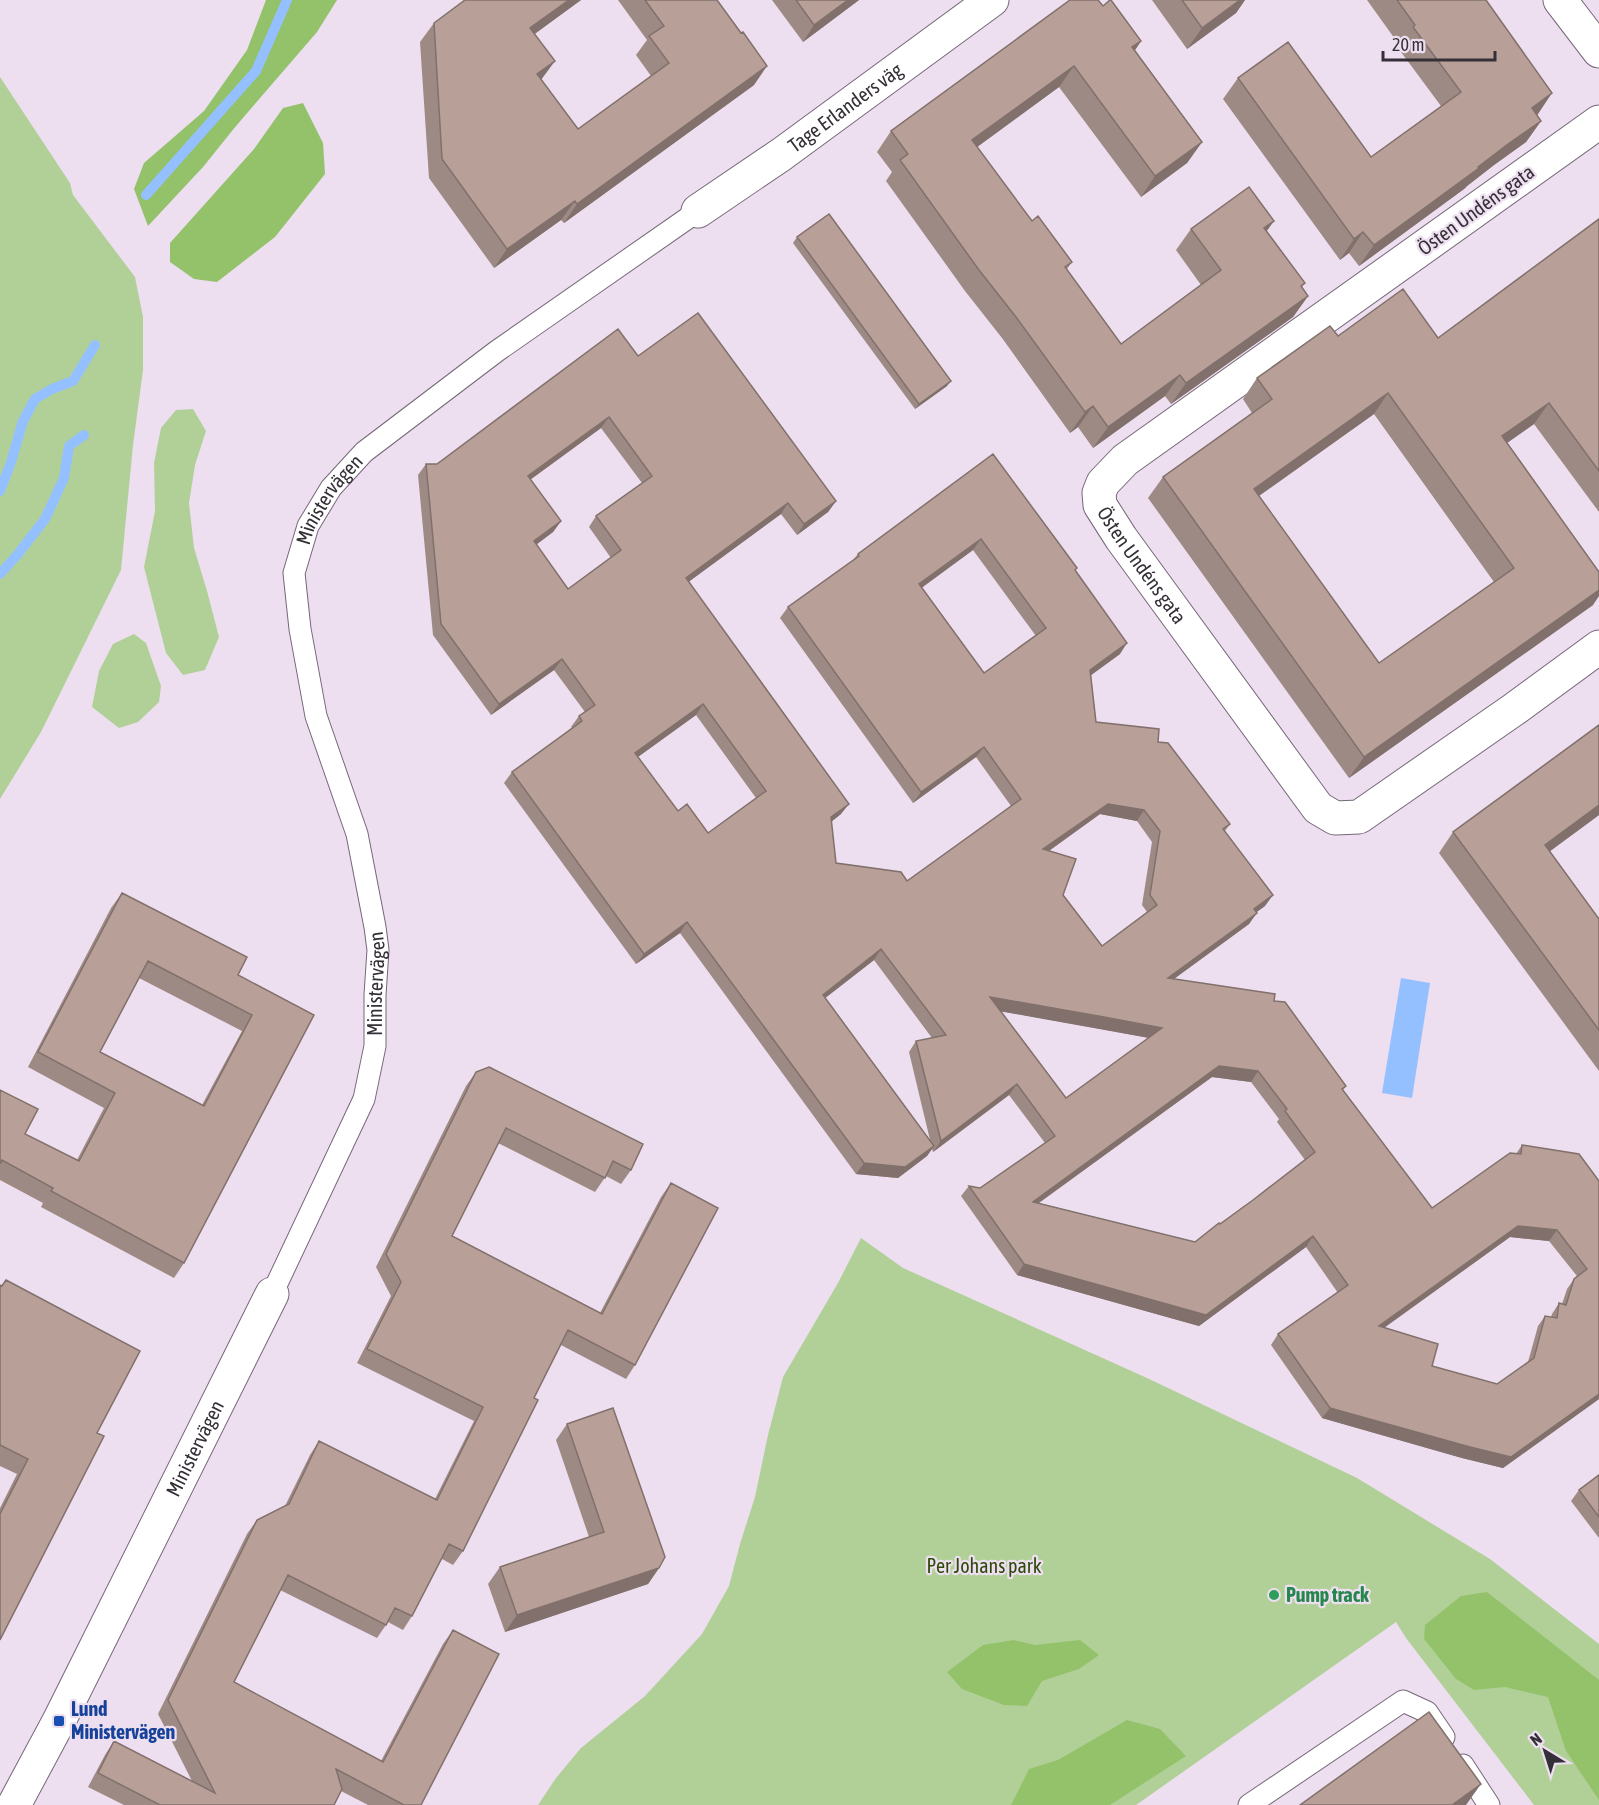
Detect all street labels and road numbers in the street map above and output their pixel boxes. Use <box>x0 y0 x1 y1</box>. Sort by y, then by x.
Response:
street label: Tage Erlanders väg <box>783 58 907 157</box>
street label: Östen Undéns gata <box>1413 160 1538 259</box>
street label: Ministervägen <box>291 449 367 547</box>
street label: Östen Undéns gata <box>1093 502 1191 628</box>
street label: Ministervägen <box>363 930 389 1036</box>
street label: Ministervägen <box>161 1396 228 1500</box>

